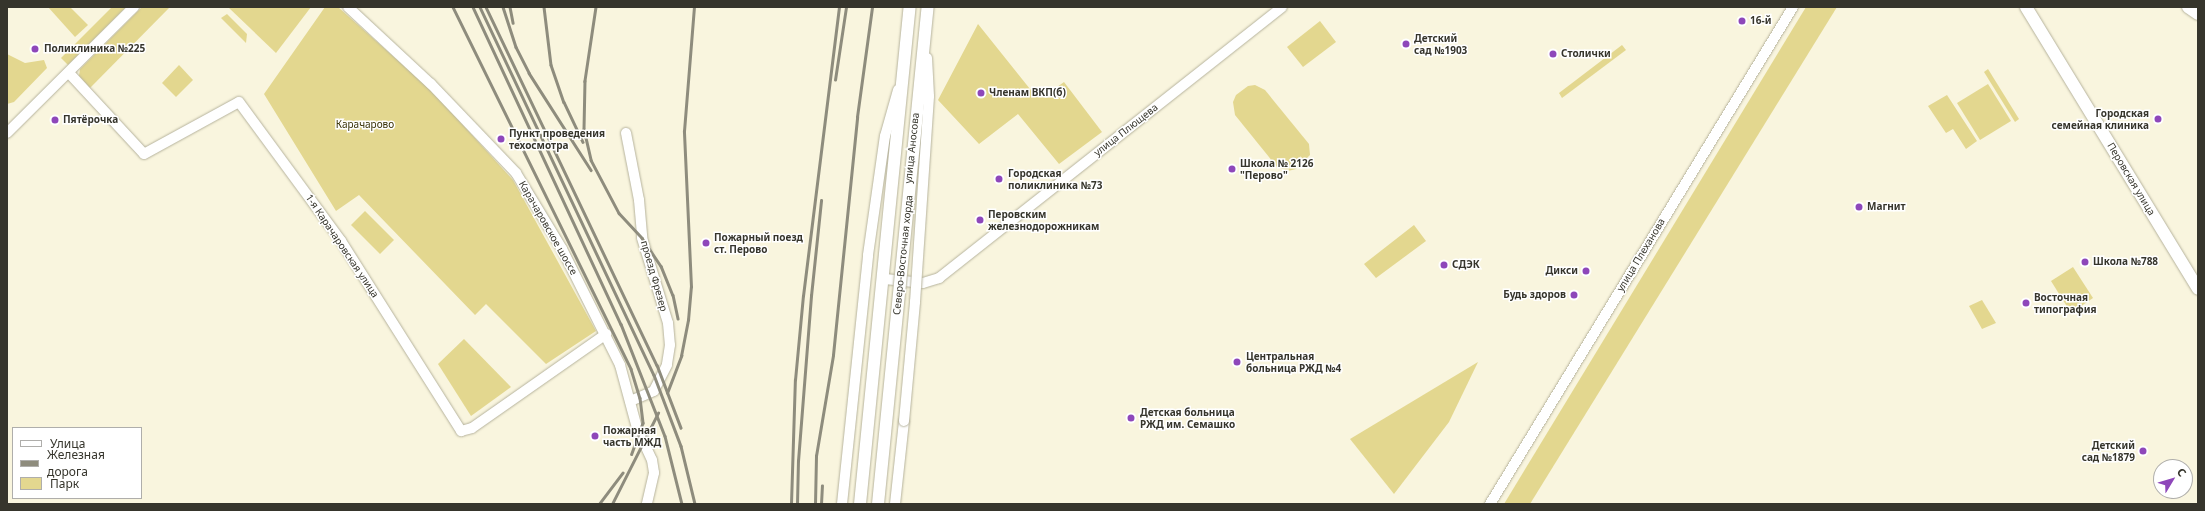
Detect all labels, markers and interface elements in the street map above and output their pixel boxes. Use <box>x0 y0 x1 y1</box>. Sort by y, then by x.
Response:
place label: 16-й <box>1750 15 1771 27</box>
marker: 16-й <box>1737 16 1747 26</box>
place label: Детский сад №1903 <box>1414 32 1467 56</box>
marker: Детский сад №1903 <box>1401 39 1411 49</box>
marker: Поликлиника №225 <box>29 43 41 55</box>
place label: Поликлиника №225 <box>44 43 145 55</box>
place label: Столички <box>1561 48 1611 60</box>
marker: Столички <box>1548 49 1558 59</box>
place label: Членам ВКП(б) <box>989 87 1066 99</box>
marker: Членам ВКП(б) <box>976 88 986 98</box>
street label: улица Плющева <box>1092 101 1160 159</box>
place label: Городская семейная клиника <box>2052 107 2149 130</box>
street label: улица Аносова <box>902 112 922 184</box>
marker: Городская семейная клиника <box>2152 113 2164 125</box>
place label: Пятёрочка <box>63 114 118 126</box>
marker: Пятёрочка <box>50 115 60 125</box>
park label: Карачарово <box>336 119 394 131</box>
place label: Пункт проведения техосмотра <box>509 127 605 150</box>
marker: Пункт проведения техосмотра <box>496 134 506 144</box>
street label: Перовская улица <box>2105 140 2157 218</box>
place label: Школа № 2126 "Перово" <box>1240 157 1313 180</box>
marker: Школа № 2126 "Перово" <box>1227 164 1237 174</box>
place label: Городская поликлиника №73 <box>1008 167 1102 190</box>
marker: Городская поликлиника №73 <box>993 173 1005 185</box>
street label: Карачаровское шоссе <box>516 179 580 277</box>
street label: 1-я Карачаровская улица <box>303 192 381 300</box>
street label: Северо-Восточная хорда <box>891 194 915 316</box>
place label: Магнит <box>1867 201 1905 213</box>
marker: Магнит <box>1854 202 1864 212</box>
place label: Перовским железнодорожникам <box>988 208 1099 232</box>
marker: Перовским железнодорожникам <box>975 215 985 225</box>
street label: улица Плеханова <box>1614 216 1668 294</box>
place label: Пожарный поезд ст. Перово <box>714 231 803 254</box>
marker: Пожарный поезд ст. Перово <box>701 238 711 248</box>
street label: проезд Фрезер <box>638 239 670 313</box>
place label: Школа №788 <box>2093 256 2158 268</box>
marker: Школа №788 <box>2080 257 2090 267</box>
place label: СДЭК <box>1452 259 1480 271</box>
marker: СДЭК <box>1439 260 1449 270</box>
place label: Дикси <box>1546 265 1578 277</box>
marker: Дикси <box>1581 266 1591 276</box>
place label: Будь здоров <box>1503 289 1566 301</box>
marker: Будь здоров <box>1569 290 1579 300</box>
place label: Восточная типография <box>2034 291 2096 314</box>
marker: Восточная типография <box>2021 298 2031 308</box>
place label: Центральная больница РЖД №4 <box>1246 350 1341 374</box>
marker: Центральная больница РЖД №4 <box>1231 356 1243 368</box>
place label: Детская больница РЖД им. Семашко <box>1140 406 1235 430</box>
marker: Детская больница РЖД им. Семашко <box>1125 412 1137 424</box>
place label: Пожарная часть МЖД <box>603 424 661 448</box>
legend <box>12 427 142 499</box>
marker: Пожарная часть МЖД <box>590 431 600 441</box>
text: Улица <box>50 435 85 452</box>
place label: Детский сад №1879 <box>2082 439 2135 462</box>
text: Железная дорога <box>47 446 105 480</box>
marker: Детский сад №1879 <box>2138 446 2148 456</box>
north arrow <box>2153 459 2193 499</box>
text: С <box>2174 464 2190 479</box>
text: Парк <box>50 475 79 492</box>

